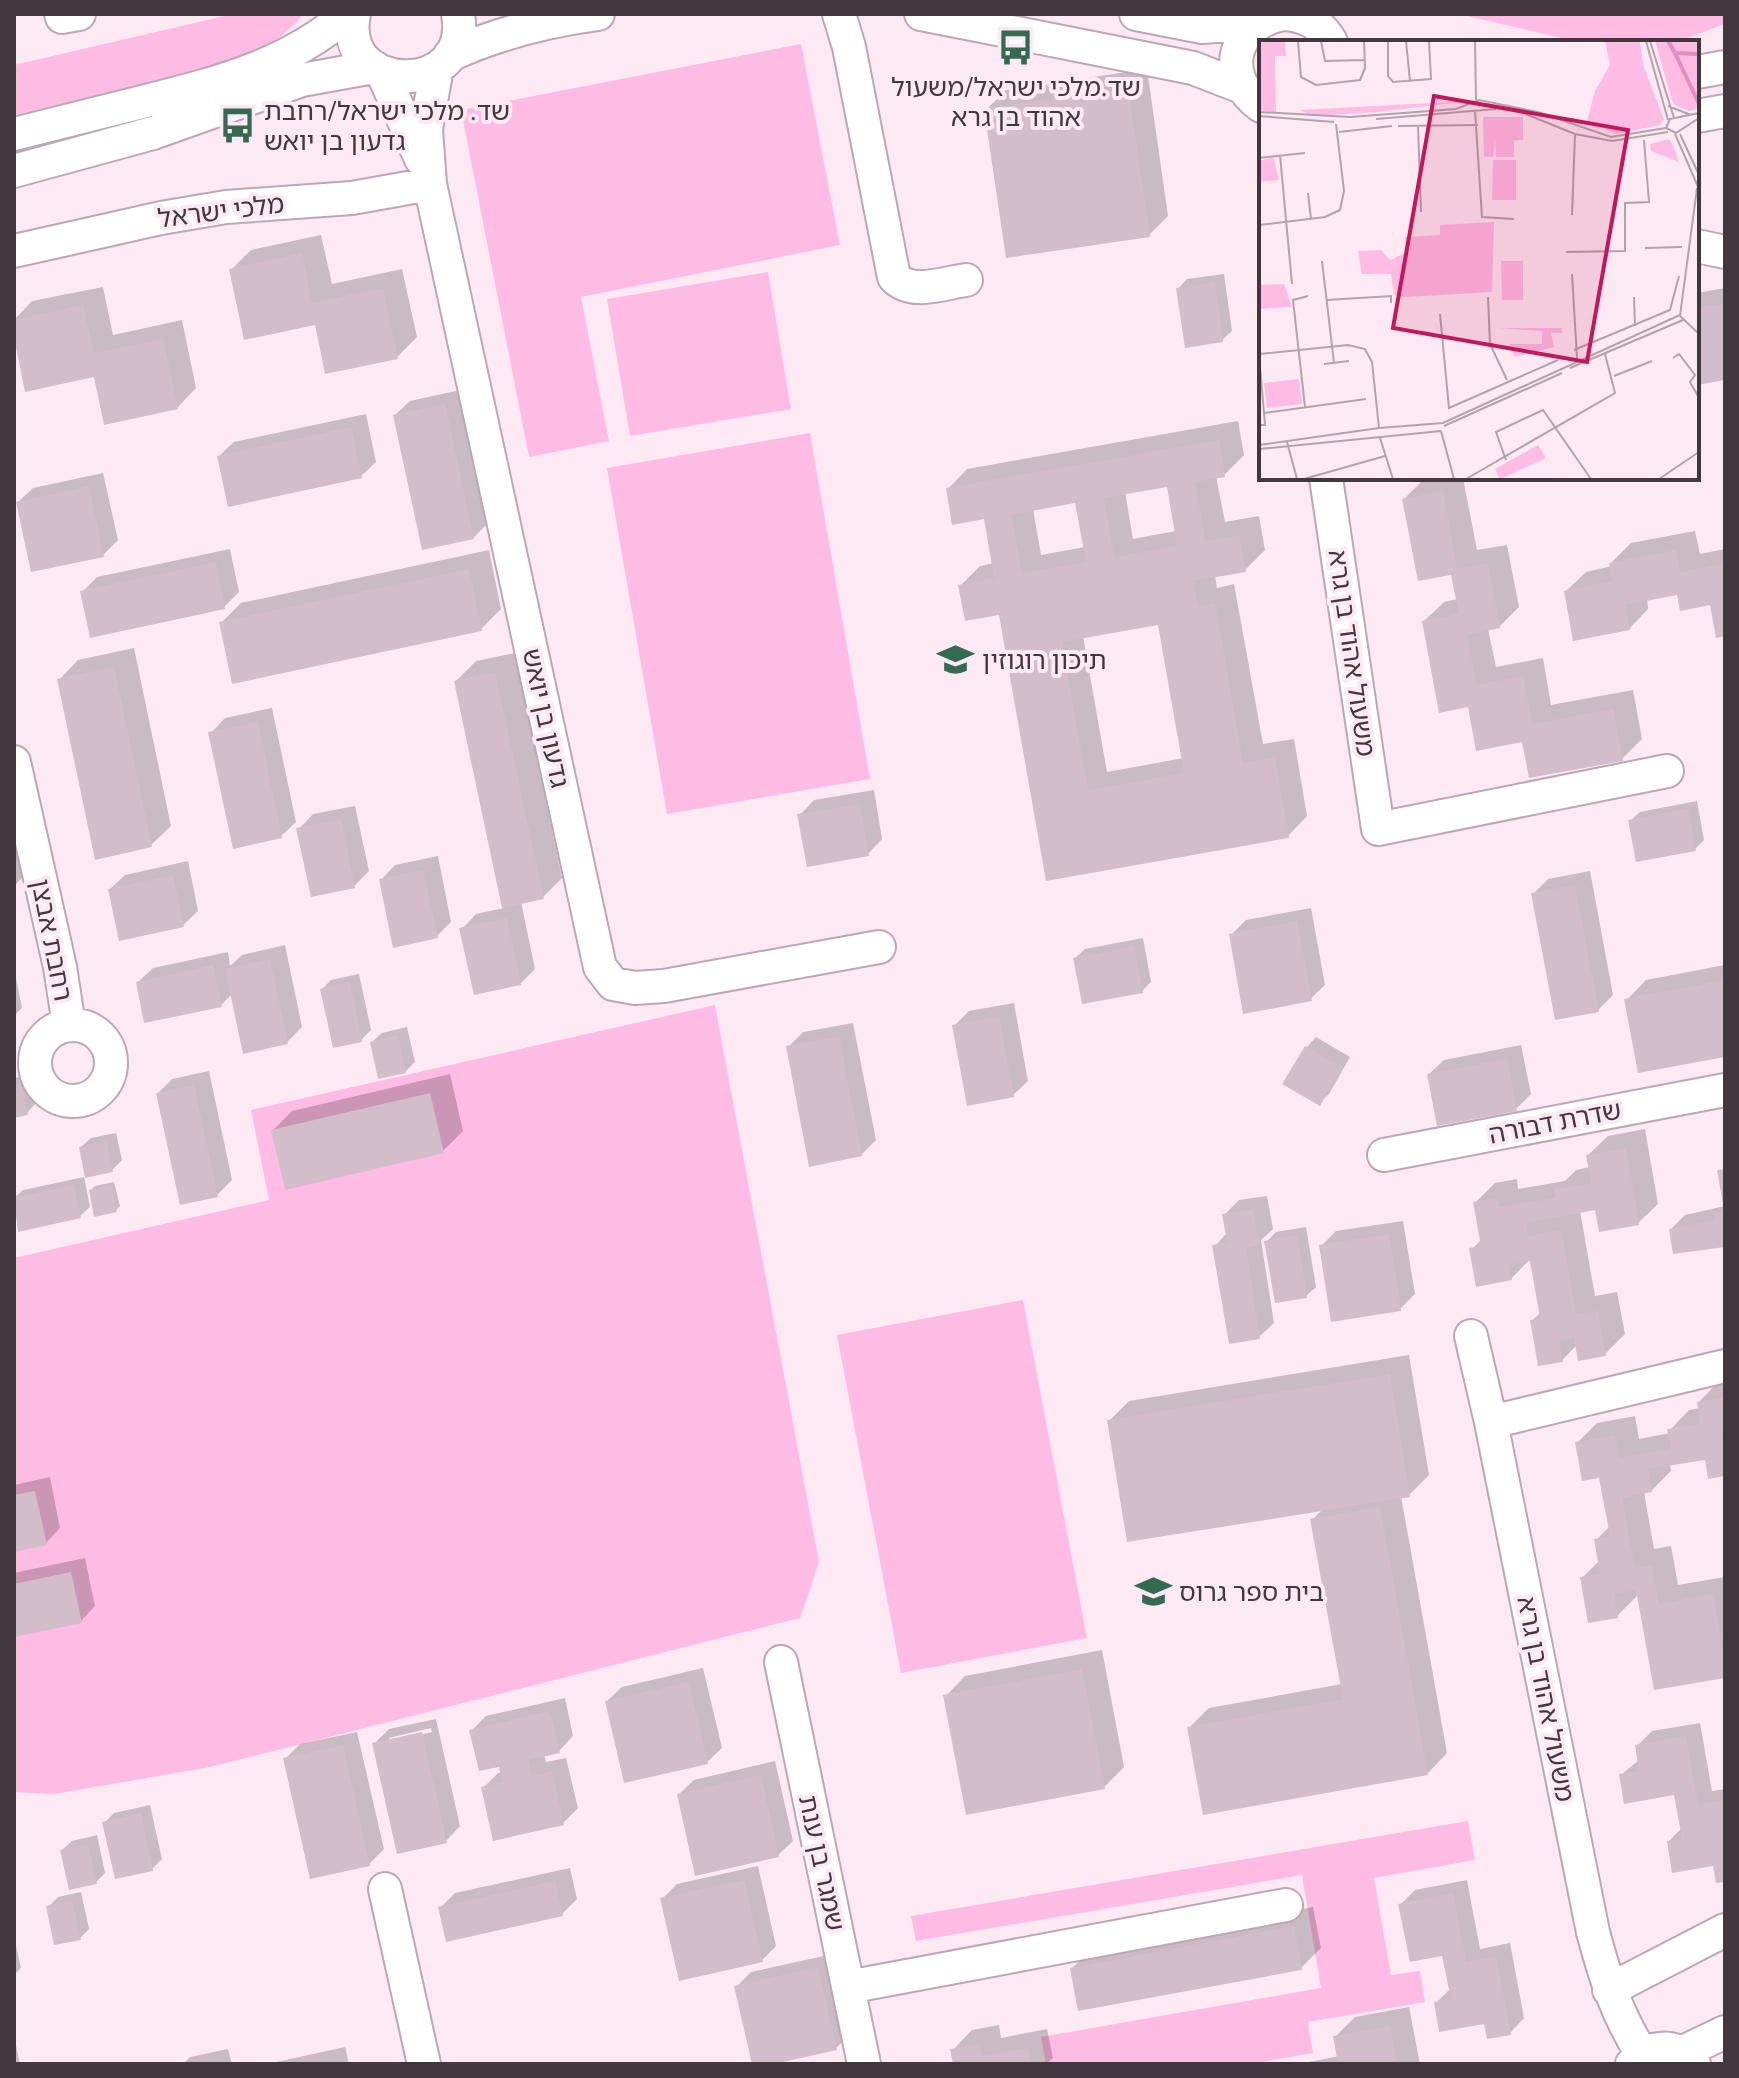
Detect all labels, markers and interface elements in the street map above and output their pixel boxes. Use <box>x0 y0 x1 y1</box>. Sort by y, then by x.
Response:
bus stop icon: שד.מלכי ישראל/משעול אהוד בן גרא <box>997 29 1035 67</box>
inset map <box>1259 40 1699 480</box>
place label: שד.מלכי ישראל/משעול אהוד בן גרא <box>891 72 1141 132</box>
place label: שד. מלכי ישראל/רחבת גדעון בן יואש <box>264 96 510 156</box>
bus stop icon: שד. מלכי ישראל/רחבת גדעון בן יואש <box>219 107 257 145</box>
street label: מלכי ישראל <box>156 188 286 234</box>
street label: משעול אהוד בן גרא <box>1323 548 1381 758</box>
school or university icon: תיכון רוגוזין <box>937 641 975 679</box>
place label: תיכון רוגוזין <box>982 645 1106 675</box>
street label: גדעון בן יואש <box>517 646 575 791</box>
street label: רחבת אבצן <box>25 876 79 1004</box>
street label: שדרת דבורה <box>1486 1094 1624 1150</box>
school or university icon: בית ספר גרוס <box>1134 1573 1172 1611</box>
place label: בית ספר גרוס <box>1179 1577 1324 1607</box>
street label: משעול אהוד בן גרא <box>1511 1594 1581 1804</box>
street label: שמגר בן ענת <box>793 1792 851 1934</box>

